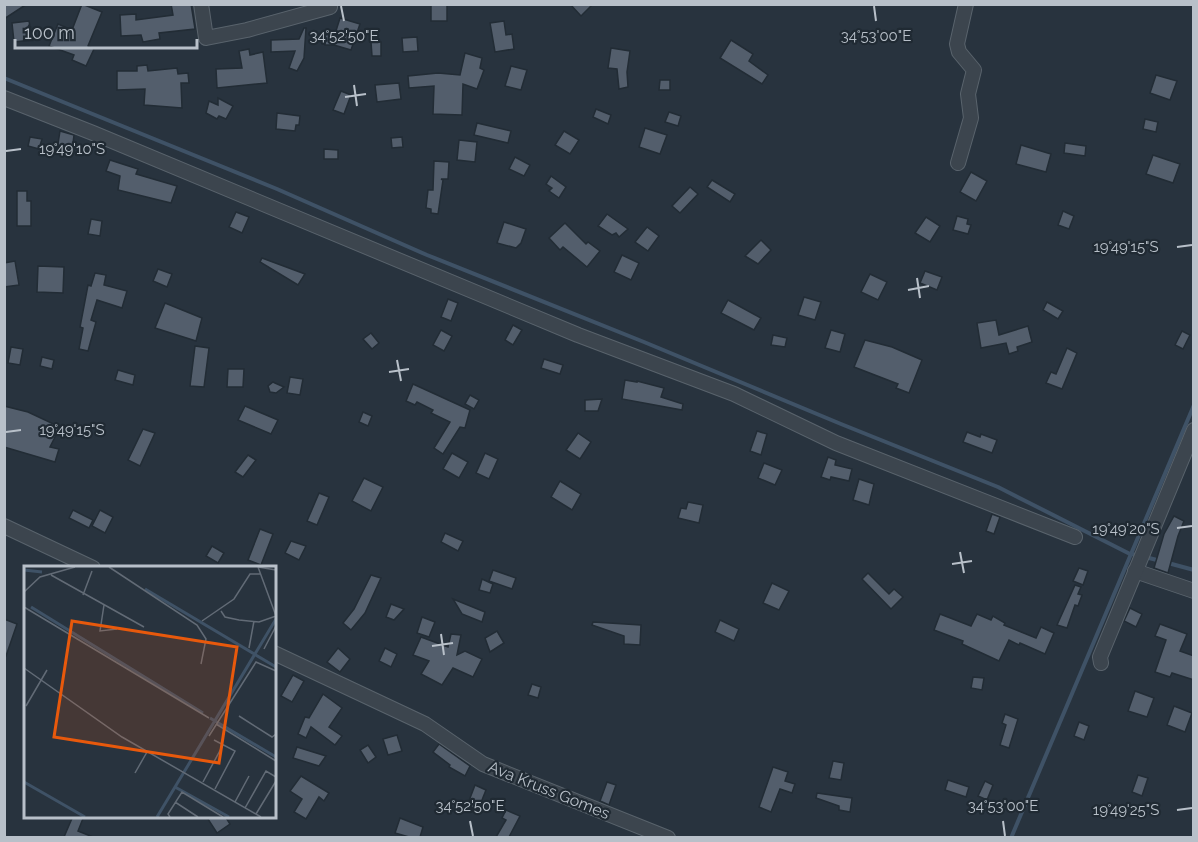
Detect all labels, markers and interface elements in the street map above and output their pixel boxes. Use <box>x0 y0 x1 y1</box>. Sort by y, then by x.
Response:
scale bar <box>15 12 196 50</box>
text: 100 m <box>24 22 75 43</box>
text: 34°52'50"E <box>309 27 379 45</box>
text: 34°53'00"E <box>841 27 911 45</box>
text: 19°49'10"S <box>39 140 105 158</box>
text: 19°49'15"S <box>1093 238 1159 256</box>
text: 19°49'15"S <box>39 421 105 439</box>
text: 19°49'20"S <box>1092 520 1160 538</box>
inset map <box>24 566 276 818</box>
street label: Ava Kruss Gomes <box>486 757 613 823</box>
text: 34°52'50"E <box>435 797 505 815</box>
text: 34°53'00"E <box>968 797 1038 815</box>
text: 19°49'25"S <box>1093 801 1159 819</box>

